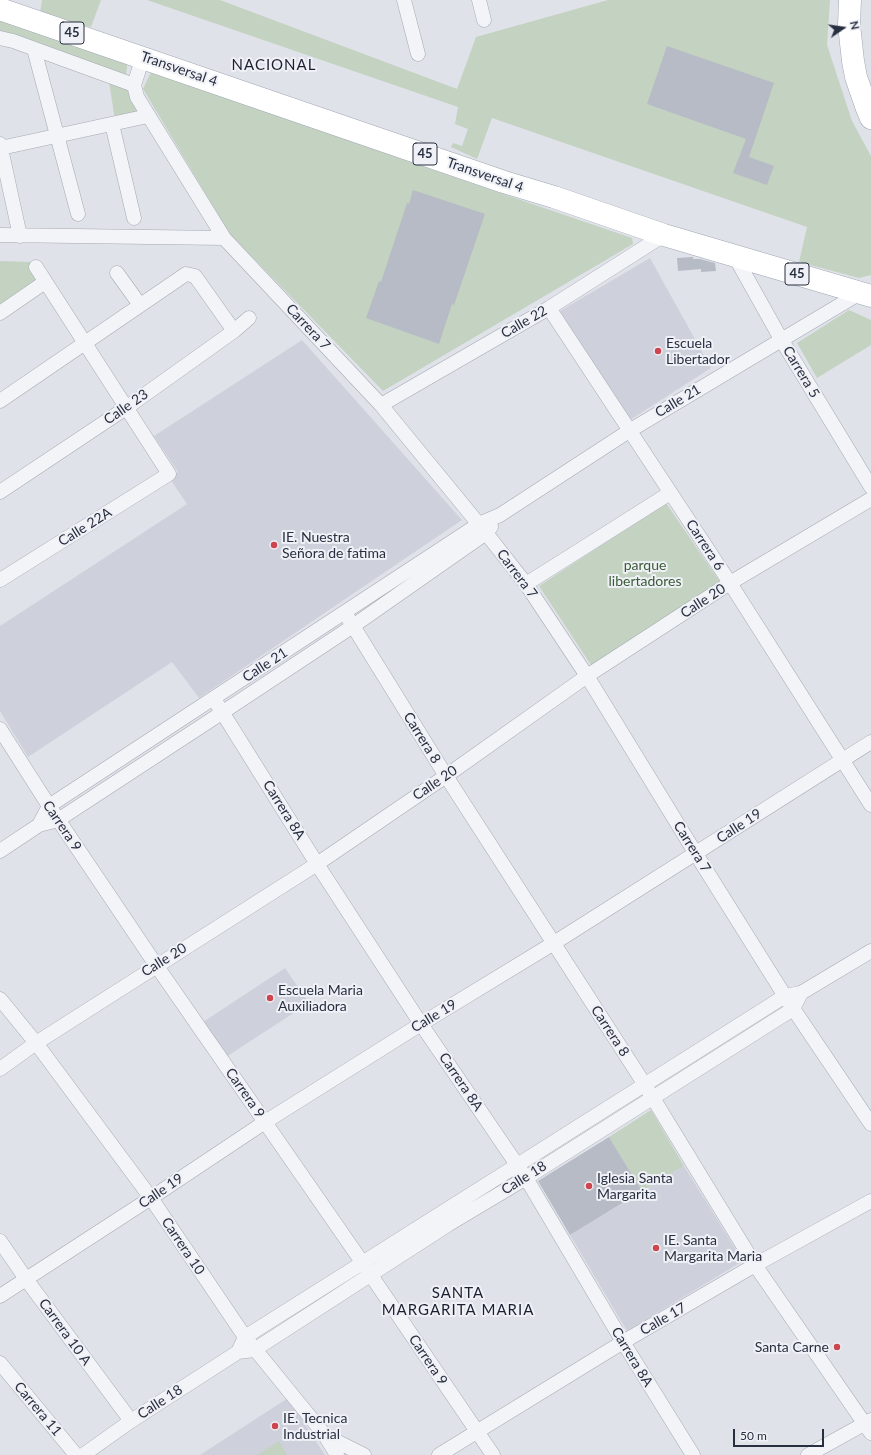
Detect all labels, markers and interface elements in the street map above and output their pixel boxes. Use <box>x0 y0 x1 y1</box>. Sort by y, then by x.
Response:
north arrow <box>823 8 863 48</box>
text: N <box>848 20 862 31</box>
road number: 45 <box>60 22 84 44</box>
street label: Transversal 4 <box>138 48 220 90</box>
district label: NACIONAL <box>232 56 316 74</box>
road number: 45 <box>413 143 437 165</box>
street label: Transversal 4 <box>444 154 526 196</box>
road number: 45 <box>785 263 809 285</box>
street label: Carrera 7 <box>282 300 334 354</box>
street label: Calle 22 <box>498 302 550 342</box>
place label: Escuela Libertador <box>666 335 730 368</box>
street label: Carrera 5 <box>779 343 823 401</box>
marker: Escuela Libertador <box>653 346 663 356</box>
street label: Calle 21 <box>652 381 704 421</box>
street label: Calle 23 <box>101 386 151 428</box>
street label: Calle 22A <box>55 504 115 550</box>
street label: Carrera 6 <box>682 516 728 574</box>
place label: IE. Nuestra Señora de fatima <box>282 529 386 562</box>
marker: IE. Nuestra Señora de fatima <box>269 540 279 550</box>
street label: Carrera 7 <box>493 546 541 602</box>
park label: parque libertadores <box>608 557 682 590</box>
street label: Calle 20 <box>677 580 729 622</box>
street label: Calle 21 <box>239 644 291 686</box>
street label: Carrera 8 <box>400 709 444 767</box>
street label: Calle 20 <box>410 762 460 804</box>
street label: Carrera 8A <box>259 777 309 843</box>
street label: Carrera 9 <box>39 798 85 854</box>
street label: Calle 19 <box>713 805 765 847</box>
street label: Carrera 7 <box>670 818 714 876</box>
street label: Calle 20 <box>138 940 190 980</box>
place label: Escuela Maria Auxiliadora <box>278 982 363 1014</box>
marker: Escuela Maria Auxiliadora <box>265 993 275 1003</box>
street label: Calle 19 <box>408 996 460 1036</box>
street label: Carrera 8 <box>587 1002 633 1060</box>
street label: Carrera 8A <box>435 1050 487 1114</box>
street label: Carrera 9 <box>222 1065 268 1121</box>
street label: Calle 18 <box>498 1158 550 1198</box>
street label: Calle 19 <box>136 1170 186 1212</box>
place label: Iglesia Santa Margarita <box>597 1170 673 1202</box>
marker: Iglesia Santa Margarita <box>584 1181 594 1191</box>
street label: Carrera 10 <box>158 1214 208 1278</box>
place label: IE. Santa Margarita Maria <box>664 1232 762 1264</box>
marker: IE. Santa Margarita Maria <box>651 1243 661 1253</box>
district label: SANTA MARGARITA MARIA <box>382 1284 534 1319</box>
street label: Carrera 10 A <box>35 1295 95 1369</box>
street label: Calle 17 <box>637 1299 689 1339</box>
street label: Carrera 8A <box>608 1324 656 1390</box>
street label: Carrera 9 <box>405 1332 451 1388</box>
place label: Santa Carne <box>755 1339 829 1355</box>
marker: Santa Carne <box>832 1342 842 1352</box>
street label: Carrera 11 <box>11 1379 65 1439</box>
street label: Calle 18 <box>134 1381 186 1423</box>
place label: IE. Tecnica Industrial <box>283 1410 347 1442</box>
marker: IE. Tecnica Industrial <box>270 1421 280 1431</box>
scale bar <box>735 1421 826 1447</box>
text: 50 m <box>740 1428 767 1443</box>

